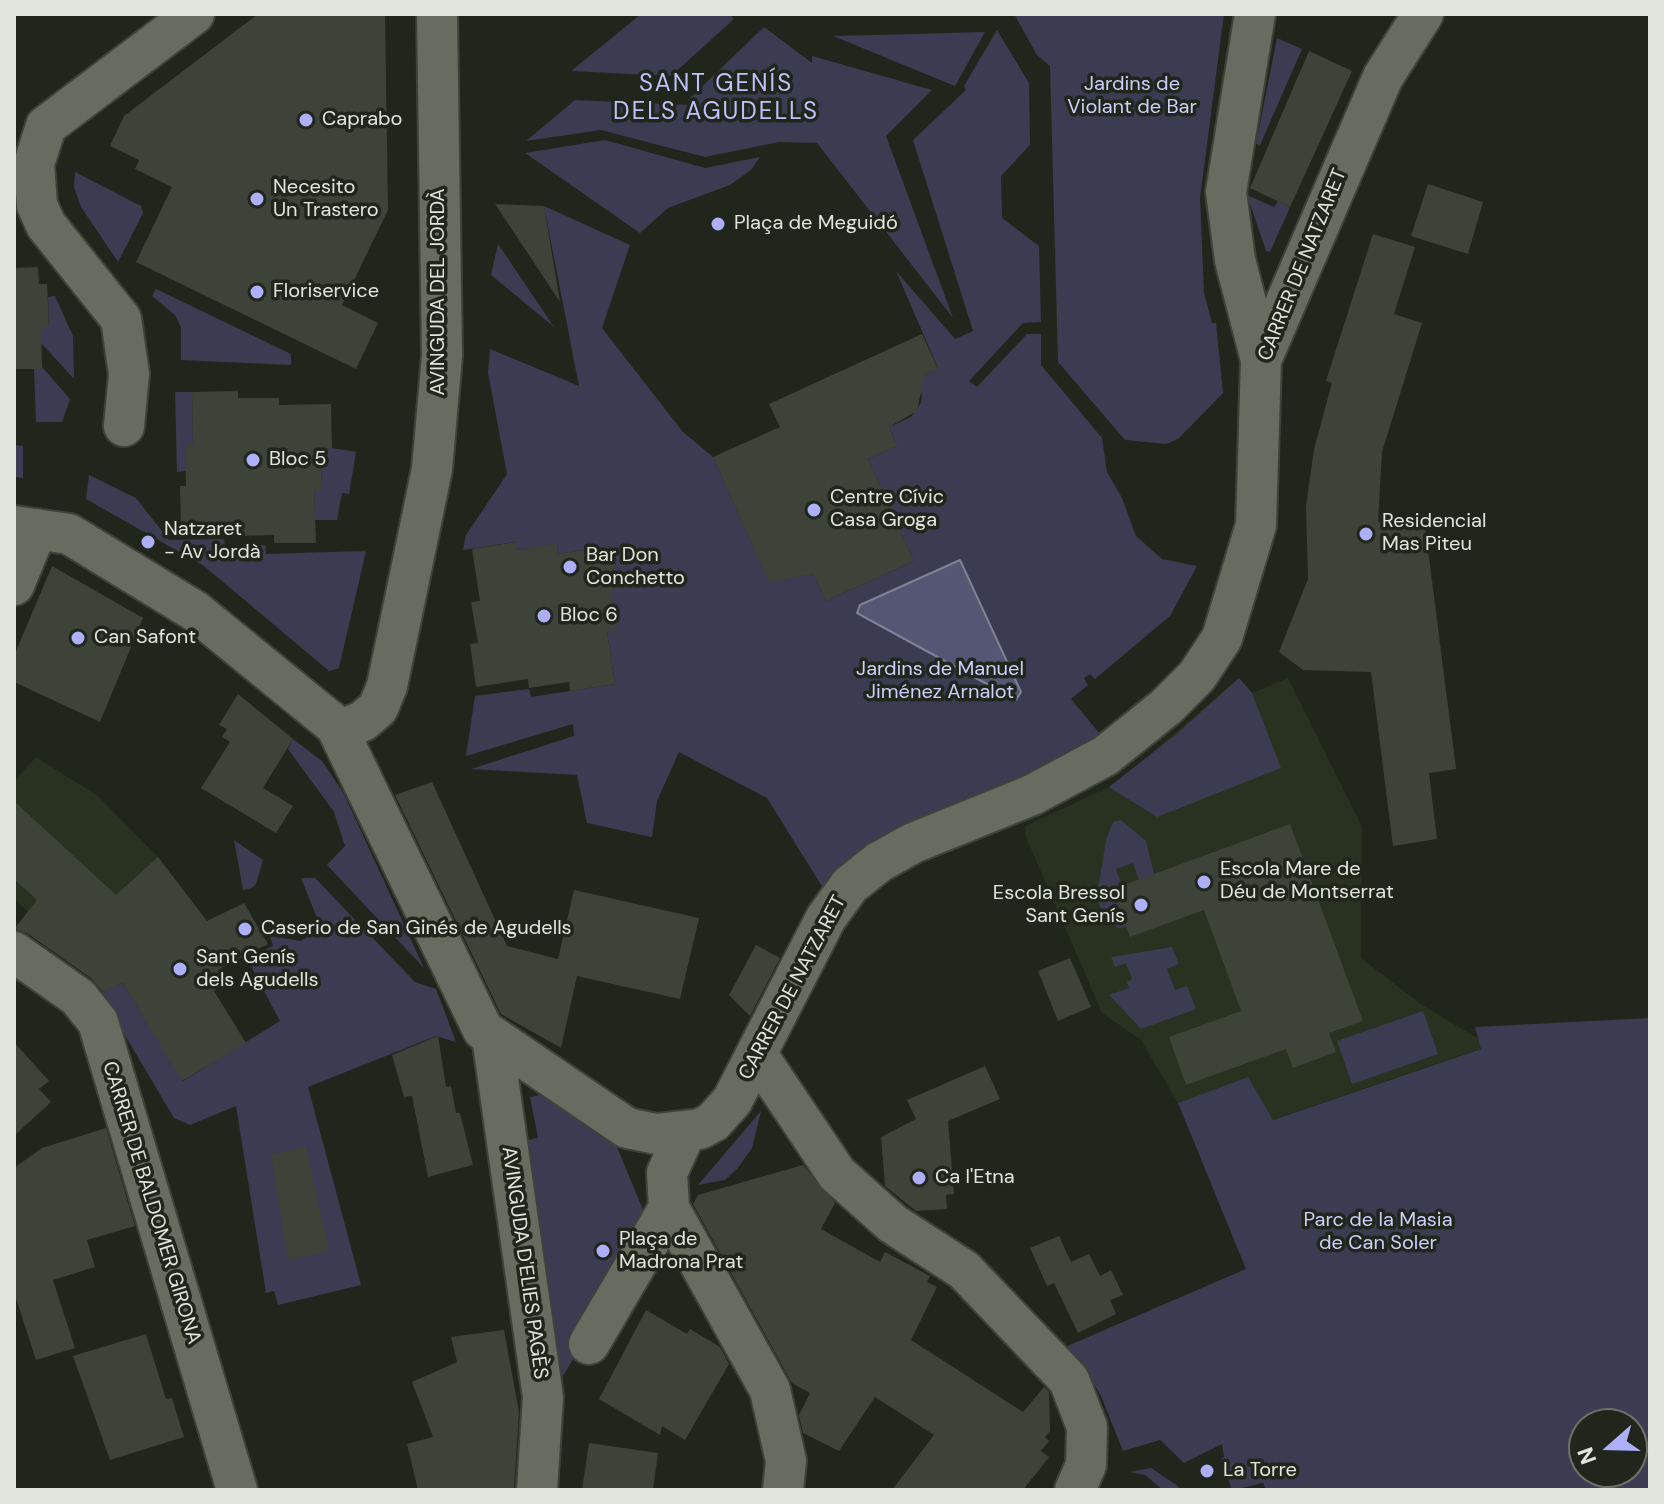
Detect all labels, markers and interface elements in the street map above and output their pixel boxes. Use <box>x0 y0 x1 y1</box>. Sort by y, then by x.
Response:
district label: SANT GENÍS DELS AGUDELLS <box>613 71 819 127</box>
park label: Jardins de Violant de Bar <box>1067 73 1197 120</box>
place label: Caprabo <box>322 108 402 132</box>
marker: Caprabo <box>297 111 315 129</box>
street label: CARRER DE NATZARET <box>1253 165 1353 365</box>
place label: Necesito Un Trastero <box>273 176 379 223</box>
street label: AVINGUDA DEL JORDÀ <box>427 188 451 396</box>
marker: Necesito Un Trastero <box>248 190 266 208</box>
place label: Plaça de Meguidó <box>734 212 898 236</box>
marker: Plaça de Meguidó <box>709 215 727 233</box>
place label: Floriservice <box>273 280 379 304</box>
marker: Floriservice <box>248 283 266 301</box>
place label: Bloc 5 <box>269 448 326 472</box>
marker: Bloc 5 <box>244 451 262 469</box>
place label: Centre Cívic Casa Groga <box>830 486 944 533</box>
marker: Centre Cívic Casa Groga <box>805 501 823 519</box>
place label: Residencial Mas Piteu <box>1382 510 1486 557</box>
place label: Natzaret - Av Jordà <box>164 518 261 565</box>
marker: Residencial Mas Piteu <box>1357 525 1375 543</box>
marker: Natzaret - Av Jordà <box>139 533 157 551</box>
place label: Bar Don Conchetto <box>586 544 685 591</box>
marker: Bar Don Conchetto <box>561 558 579 576</box>
place label: Bloc 6 <box>560 604 618 628</box>
marker: Bloc 6 <box>535 607 553 625</box>
place label: Can Safont <box>94 626 196 650</box>
marker: Can Safont <box>69 629 87 647</box>
park label: Jardins de Manuel Jiménez Arnalot <box>856 658 1024 705</box>
place label: Escola Mare de Déu de Montserrat <box>1220 858 1394 905</box>
marker: Escola Mare de Déu de Montserrat <box>1195 873 1213 891</box>
place label: Escola Bressol Sant Genís <box>993 882 1125 929</box>
street label: CARRER DE NATZARET <box>734 892 852 1084</box>
marker: Escola Bressol Sant Genís <box>1132 896 1150 914</box>
place label: Caserio de San Ginés de Agudells <box>261 917 572 941</box>
marker: Caserio de San Ginés de Agudells <box>236 920 254 938</box>
place label: Sant Genís dels Agudells <box>196 946 318 993</box>
marker: Sant Genís dels Agudells <box>171 960 189 978</box>
street label: CARRER DE BALDOMER GIRONA <box>96 1059 206 1347</box>
street label: AVINGUDA D'ELIES PAGÈS <box>496 1145 552 1381</box>
place label: Ca l'Etna <box>935 1166 1015 1190</box>
marker: Ca l'Etna <box>910 1169 928 1187</box>
park label: Parc de la Masia de Can Soler <box>1303 1209 1453 1256</box>
place label: Plaça de Madrona Prat <box>619 1228 743 1275</box>
marker: Plaça de Madrona Prat <box>594 1242 612 1260</box>
north arrow <box>1568 1408 1648 1488</box>
text: N <box>1570 1443 1603 1468</box>
place label: La Torre <box>1223 1459 1297 1483</box>
marker: La Torre <box>1198 1462 1216 1480</box>

